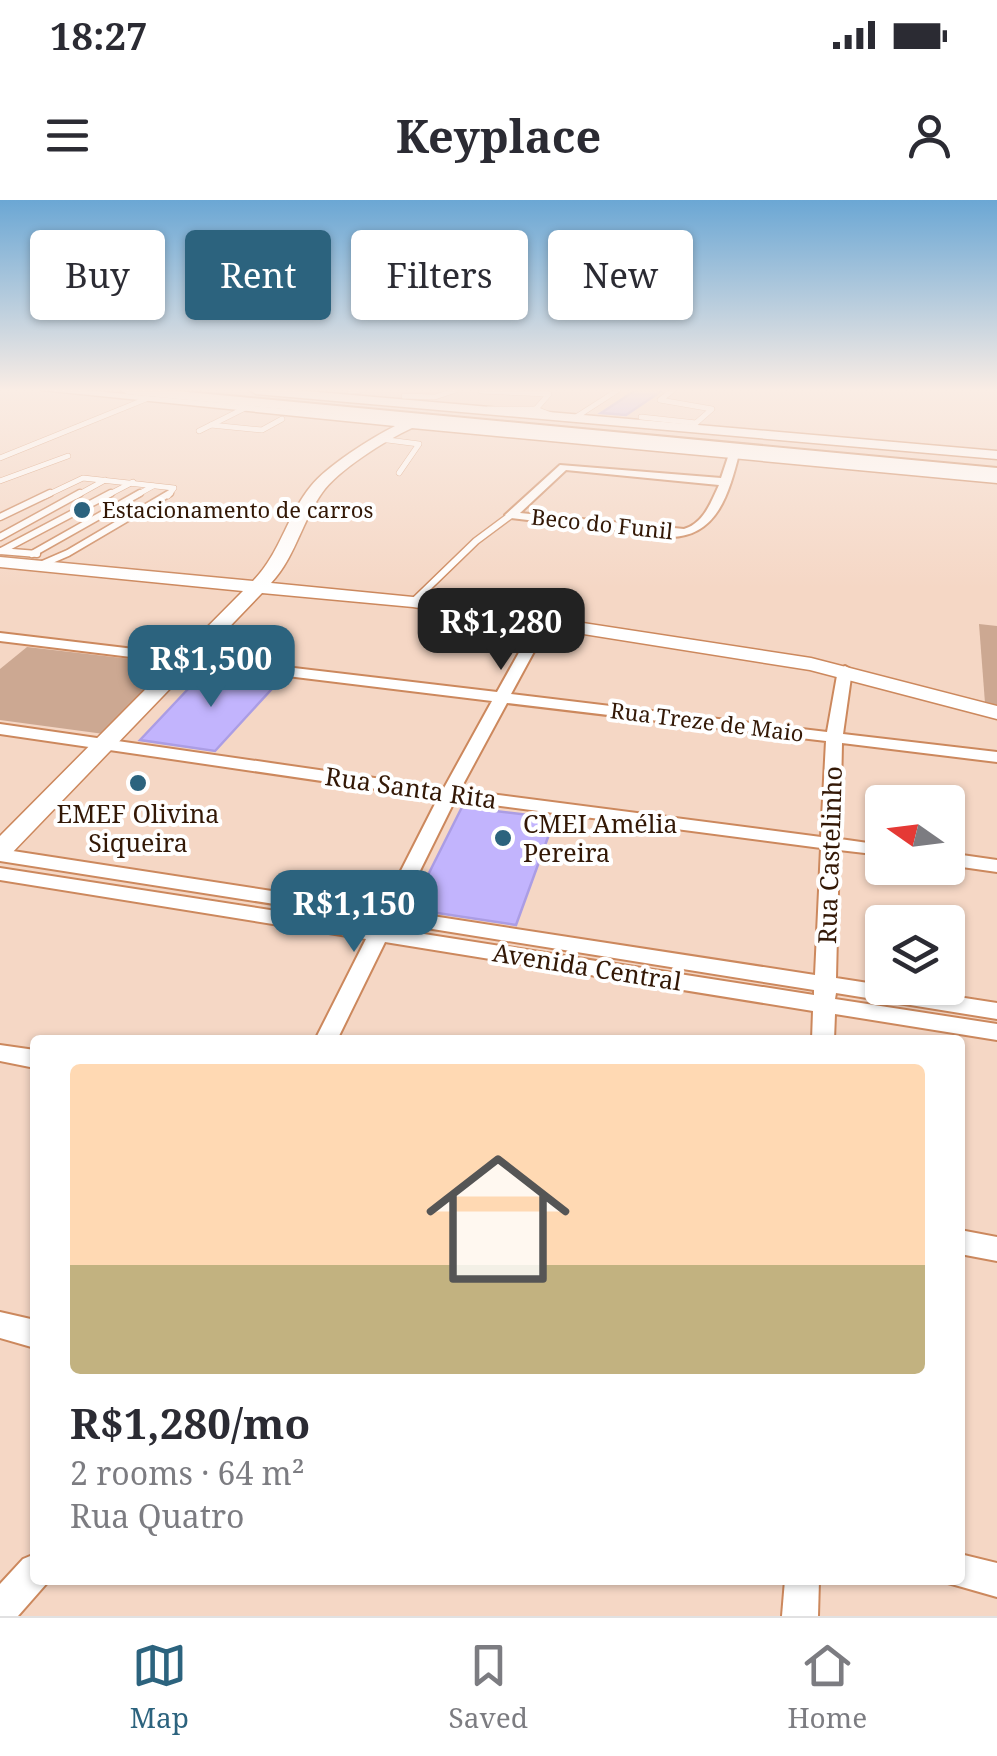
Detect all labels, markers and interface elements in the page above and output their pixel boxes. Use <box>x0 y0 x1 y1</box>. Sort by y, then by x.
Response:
text: 18:27 <box>50 9 147 61</box>
text: Keyplace <box>396 105 601 166</box>
icon: menu <box>40 108 95 163</box>
icon: person <box>902 108 957 163</box>
chip: Buy <box>30 230 165 320</box>
chip: Rent <box>185 230 331 320</box>
chip: Filters <box>351 230 528 320</box>
chip: New <box>548 230 693 320</box>
place label: Estacionamento de carros <box>102 494 373 524</box>
marker: Estacionamento de carros <box>71 499 93 521</box>
street label: Beco do Funil <box>530 501 675 545</box>
pin: R$1,280 <box>409 588 593 673</box>
text: R$1,280 <box>440 599 562 642</box>
pin: R$1,500 <box>119 625 303 710</box>
text: R$1,500 <box>150 636 272 679</box>
street label: Rua Treze de Maio <box>609 694 806 748</box>
street label: Rua Santa Rita <box>323 758 499 816</box>
street label: Rua Castelinho <box>809 765 849 944</box>
marker: EMEF Olivina Siqueira <box>127 772 149 794</box>
north arrow <box>865 785 965 885</box>
map controls <box>865 785 965 1005</box>
place label: EMEF Olivina Siqueira <box>57 796 219 859</box>
place label: CMEI Amélia Pereira <box>523 806 678 869</box>
marker: CMEI Amélia Pereira <box>492 827 514 849</box>
pin: R$1,150 <box>262 870 446 955</box>
text: R$1,150 <box>293 881 415 924</box>
button: layers <box>865 905 965 1005</box>
street label: Avenida Central <box>490 934 684 998</box>
icon: home <box>408 1129 588 1309</box>
text: R$1,280/mo <box>70 1394 310 1451</box>
text: 2 rooms · 64 m² <box>70 1451 305 1494</box>
text: Rua Quatro <box>70 1494 245 1537</box>
tab: Map <box>130 1638 189 1736</box>
tab: Saved <box>449 1638 528 1736</box>
tab: Home <box>787 1638 867 1736</box>

